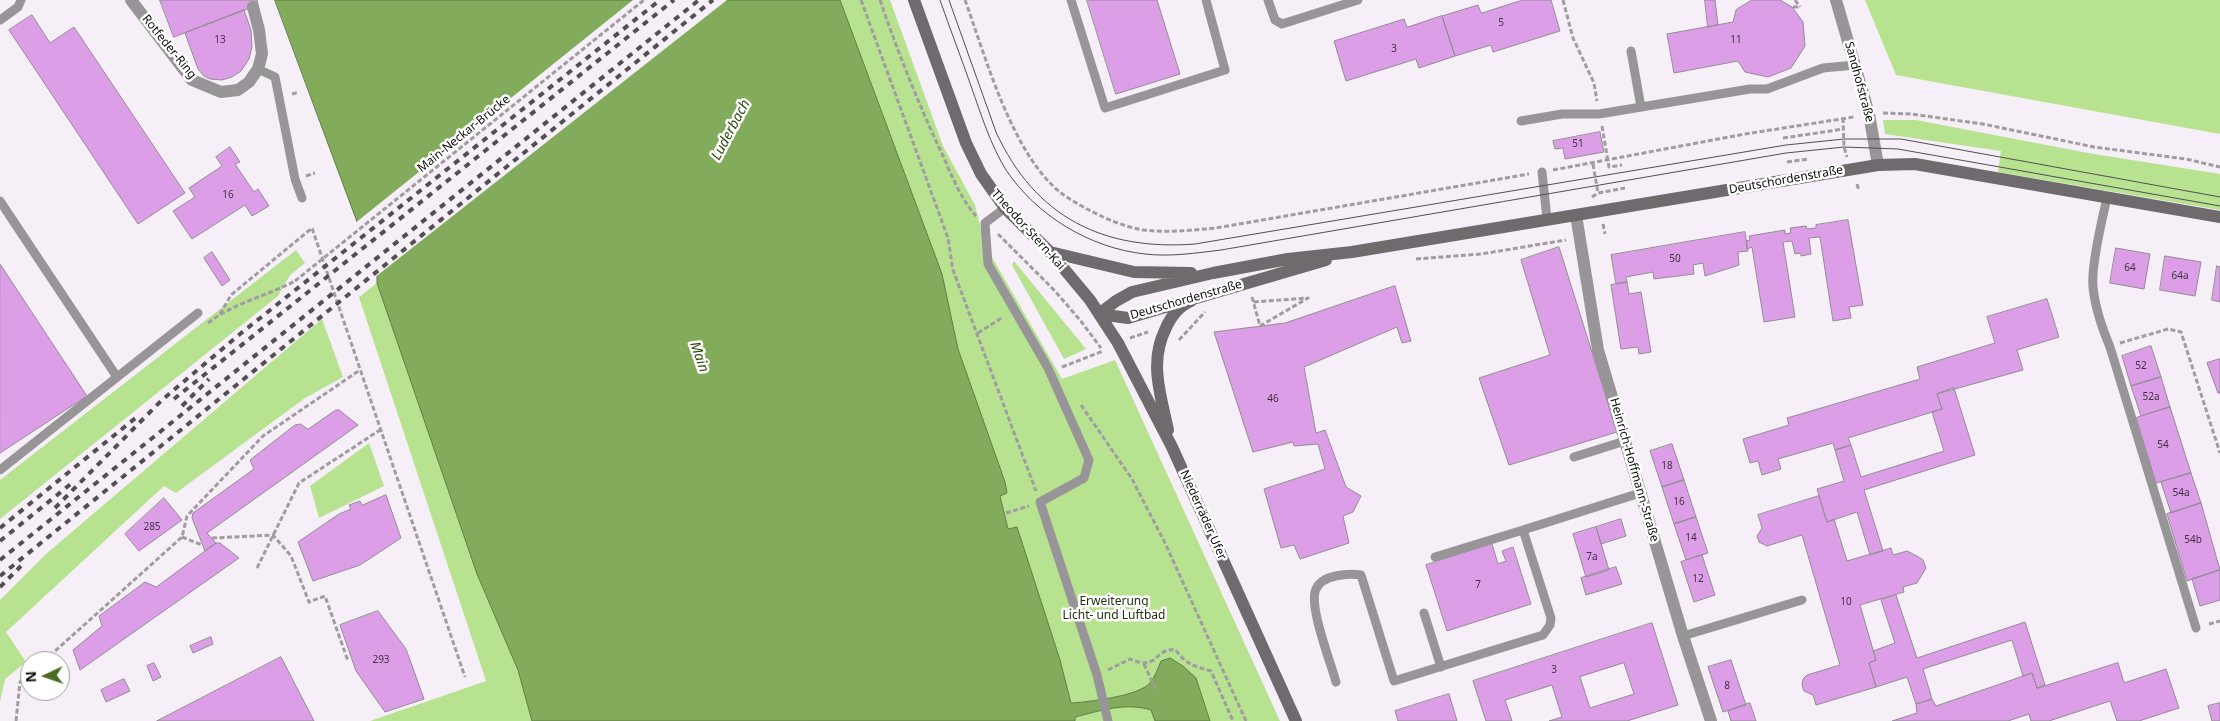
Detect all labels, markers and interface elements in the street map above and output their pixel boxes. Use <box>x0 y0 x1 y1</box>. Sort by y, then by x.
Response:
street label: Rotfeder-Ring <box>139 12 199 82</box>
house number: 5 <box>1498 17 1504 29</box>
house number: 13 <box>214 34 226 46</box>
house number: 11 <box>1730 34 1742 46</box>
street label: Sandhofstraße <box>1841 40 1877 124</box>
house number: 3 <box>1391 43 1397 55</box>
street label: Main-Neckar-Brücke <box>415 92 513 176</box>
water label: Luderbach <box>708 97 754 163</box>
house number: 51 <box>1572 138 1584 150</box>
street label: Deutschordenstraße <box>1728 163 1844 197</box>
street label: Theodor-Stern-Kai <box>988 187 1068 273</box>
house number: 16 <box>222 189 234 201</box>
house number: 50 <box>1669 253 1681 265</box>
house number: 64 <box>2124 262 2136 274</box>
house number: 64a <box>2171 270 2189 282</box>
street label: Deutschordenstraße <box>1128 277 1244 323</box>
water label: Main <box>686 339 712 375</box>
house number: 52 <box>2135 360 2147 372</box>
house number: 52a <box>2142 391 2160 403</box>
house number: 46 <box>1267 393 1279 405</box>
street label: Heinrich-Hoffmann-Straße <box>1607 396 1661 544</box>
house number: 54 <box>2157 439 2169 451</box>
house number: 18 <box>1661 460 1673 472</box>
street label: Niederräder Ufer <box>1177 468 1229 562</box>
house number: 54a <box>2172 487 2190 499</box>
house number: 16 <box>1673 496 1685 508</box>
house number: 285 <box>143 521 161 533</box>
house number: 14 <box>1685 532 1697 544</box>
house number: 54b <box>2184 534 2202 546</box>
house number: 7a <box>1586 551 1598 563</box>
house number: 12 <box>1692 573 1704 585</box>
house number: 7 <box>1475 579 1481 591</box>
park label: Erweiterung Licht- und Luftbad <box>1063 595 1165 623</box>
house number: 10 <box>1840 596 1852 608</box>
north arrow <box>20 651 70 701</box>
house number: 293 <box>372 654 390 666</box>
house number: 3 <box>1551 664 1557 676</box>
text: N <box>21 671 40 683</box>
house number: 8 <box>1724 680 1730 692</box>

